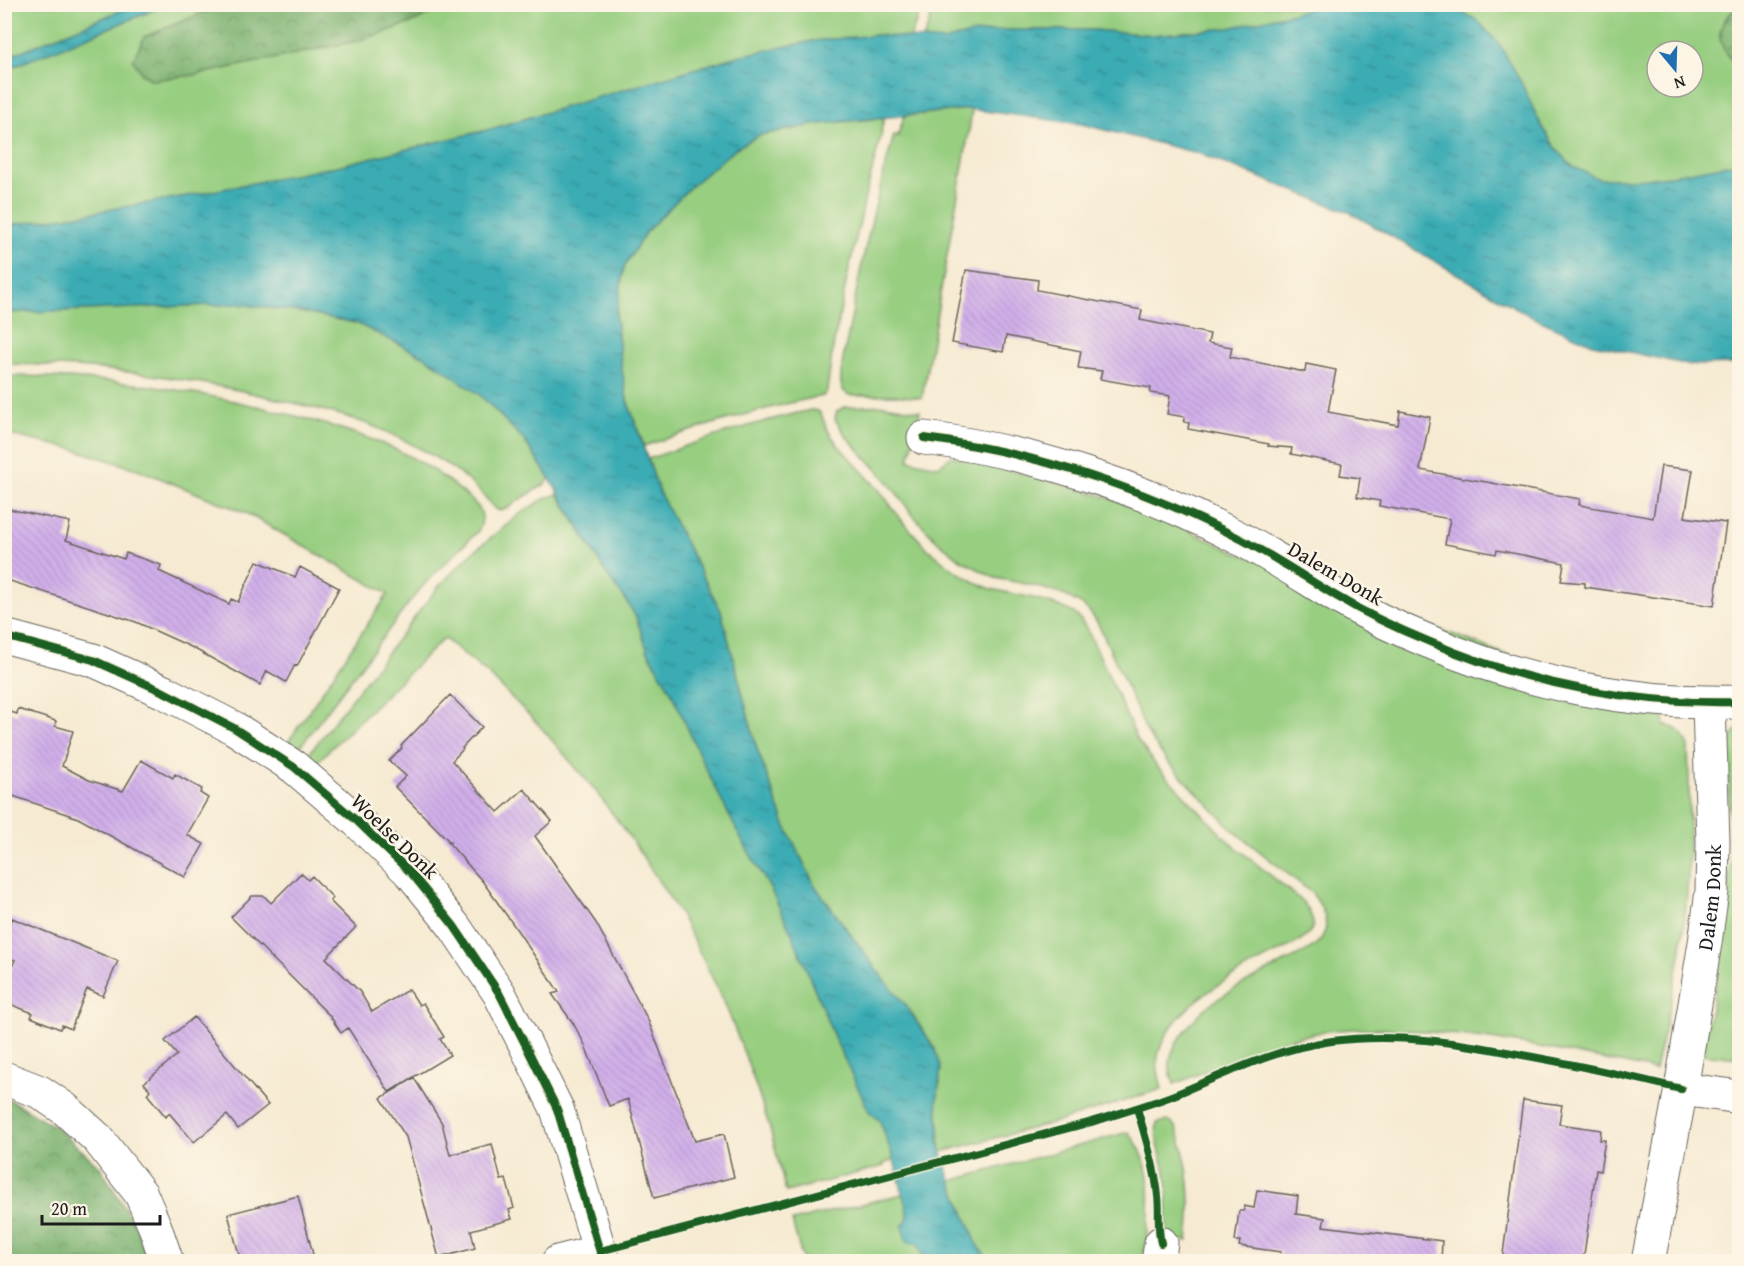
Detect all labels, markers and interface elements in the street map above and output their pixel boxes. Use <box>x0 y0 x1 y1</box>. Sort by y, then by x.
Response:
north arrow <box>1645 39 1705 99</box>
text: N <box>1671 70 1689 96</box>
street label: Dalem Donk <box>1282 533 1390 613</box>
street label: Woelse Donk <box>344 786 446 886</box>
street label: Dalem Donk <box>1689 844 1728 953</box>
scale bar <box>42 1188 160 1226</box>
text: 20 m <box>51 1195 87 1222</box>

